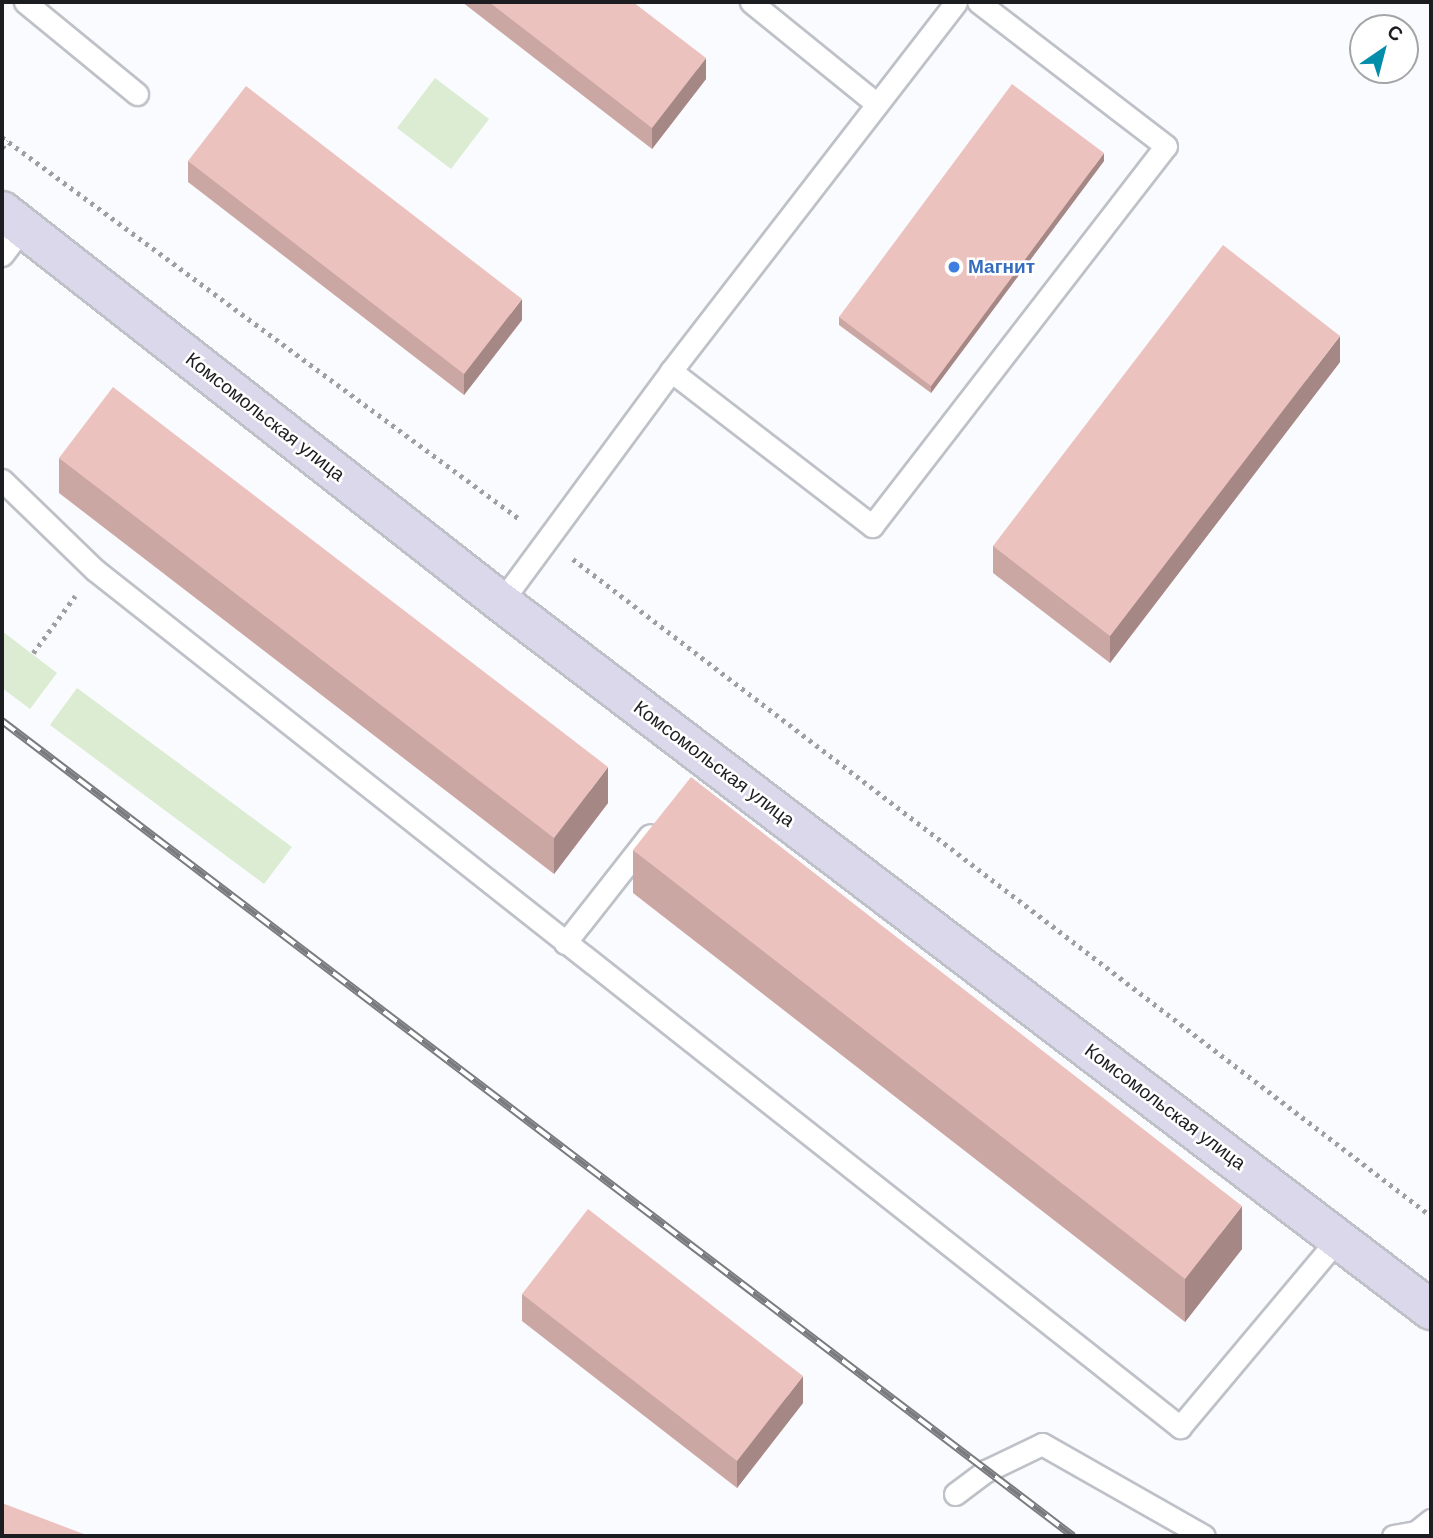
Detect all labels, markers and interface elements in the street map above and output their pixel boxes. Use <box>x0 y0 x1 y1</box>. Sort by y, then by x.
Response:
north arrow <box>1349 14 1419 84</box>
text: С <box>1382 19 1408 47</box>
place label: Магнит <box>968 256 1035 278</box>
marker: Магнит <box>946 259 962 275</box>
street label: Комсомольская улица <box>181 348 349 486</box>
street label: Комсомольская улица <box>629 696 799 832</box>
street label: Комсомольская улица <box>1080 1039 1250 1175</box>

